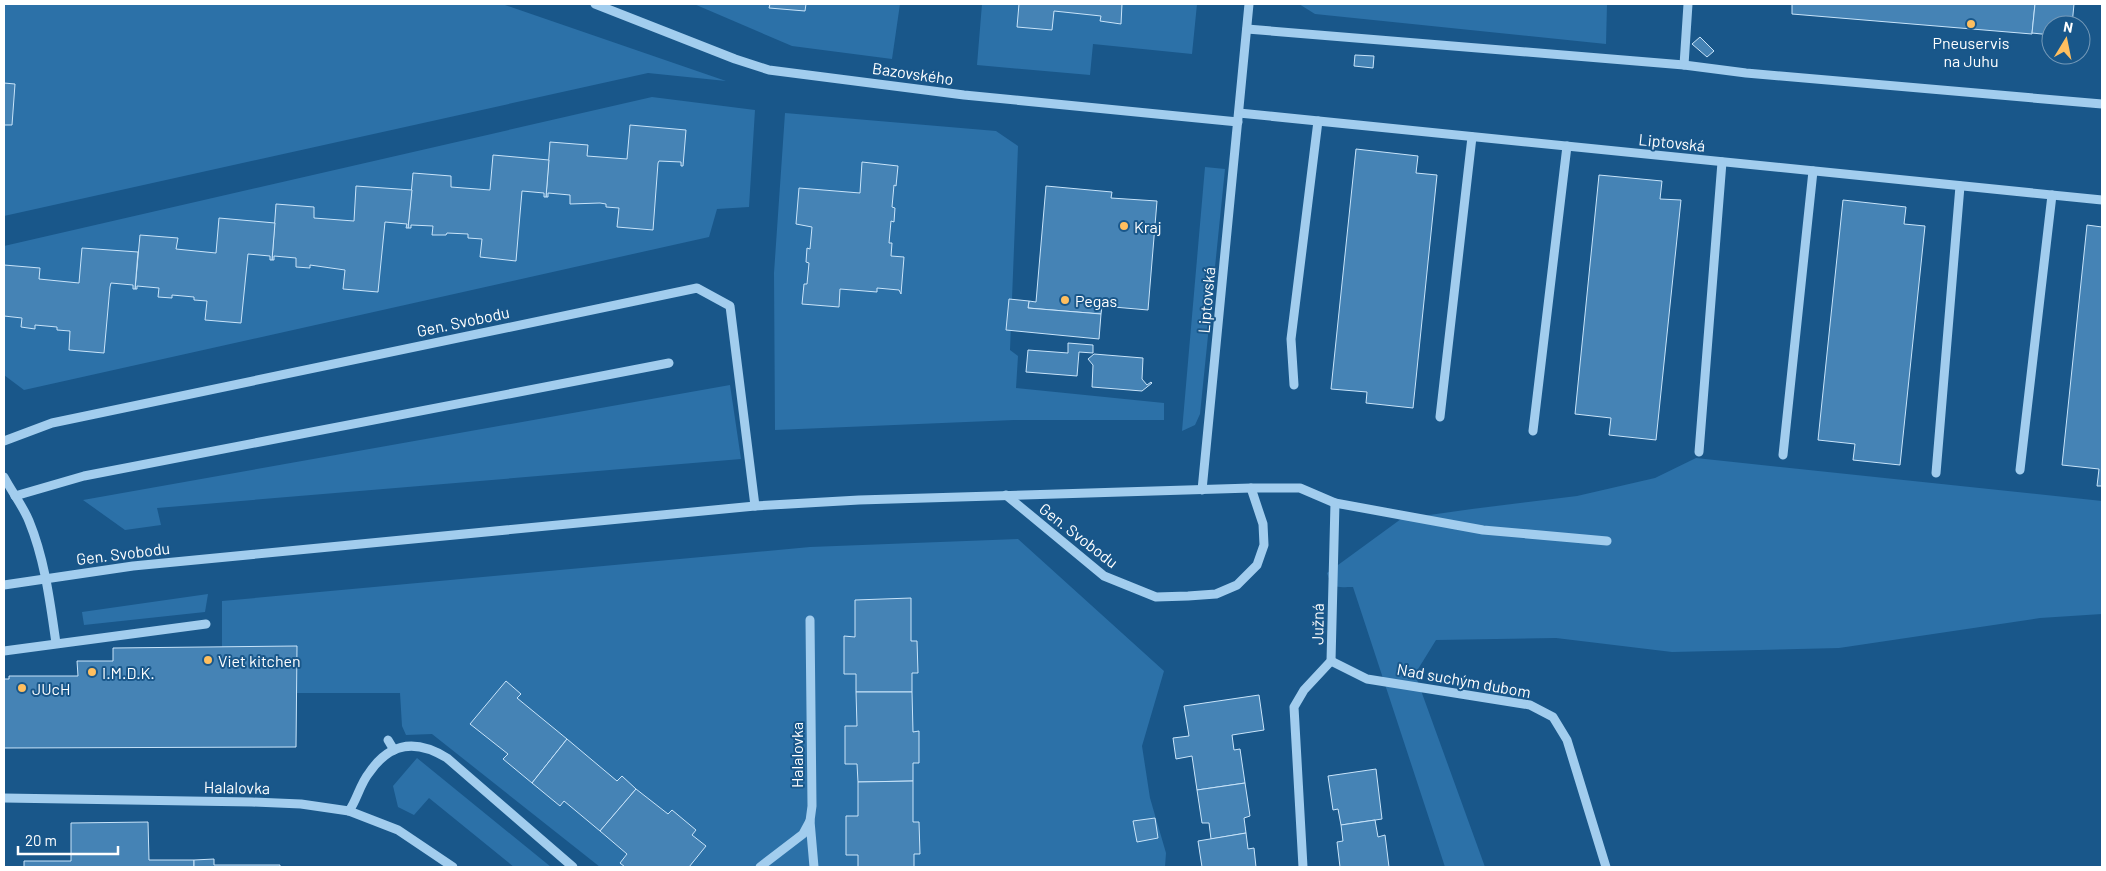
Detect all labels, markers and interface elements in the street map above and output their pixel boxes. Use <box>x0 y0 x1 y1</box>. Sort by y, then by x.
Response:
north arrow <box>2041 15 2091 65</box>
marker: Pneuservis na Juhu <box>1965 18 1977 30</box>
text: N <box>2062 18 2074 36</box>
place label: Pneuservis na Juhu <box>1933 33 2009 70</box>
street label: Bazovského <box>871 58 955 88</box>
street label: Liptovská <box>1638 129 1706 155</box>
place label: Kraj <box>1134 217 1162 236</box>
marker: Kraj <box>1118 220 1130 232</box>
street label: Liptovská <box>1194 266 1218 334</box>
place label: Pegas <box>1075 291 1117 310</box>
marker: Pegas <box>1059 294 1071 306</box>
street label: Gen. Svobodu <box>415 302 511 340</box>
street label: Gen. Svobodu <box>1036 498 1122 572</box>
street label: Gen. Svobodu <box>75 538 171 568</box>
street label: Južná <box>1307 603 1327 645</box>
place label: Viet kitchen <box>218 651 301 670</box>
marker: Viet kitchen <box>202 654 214 666</box>
street label: Nad suchým dubom <box>1396 659 1532 701</box>
place label: I.M.D.K. <box>102 663 155 682</box>
marker: I.M.D.K. <box>86 666 98 678</box>
place label: JUcH <box>32 679 70 698</box>
marker: JUcH <box>16 682 28 694</box>
street label: Halalovka <box>787 722 806 788</box>
street label: Halalovka <box>204 777 270 797</box>
scale bar <box>18 824 118 856</box>
text: 20 m <box>25 831 57 849</box>

